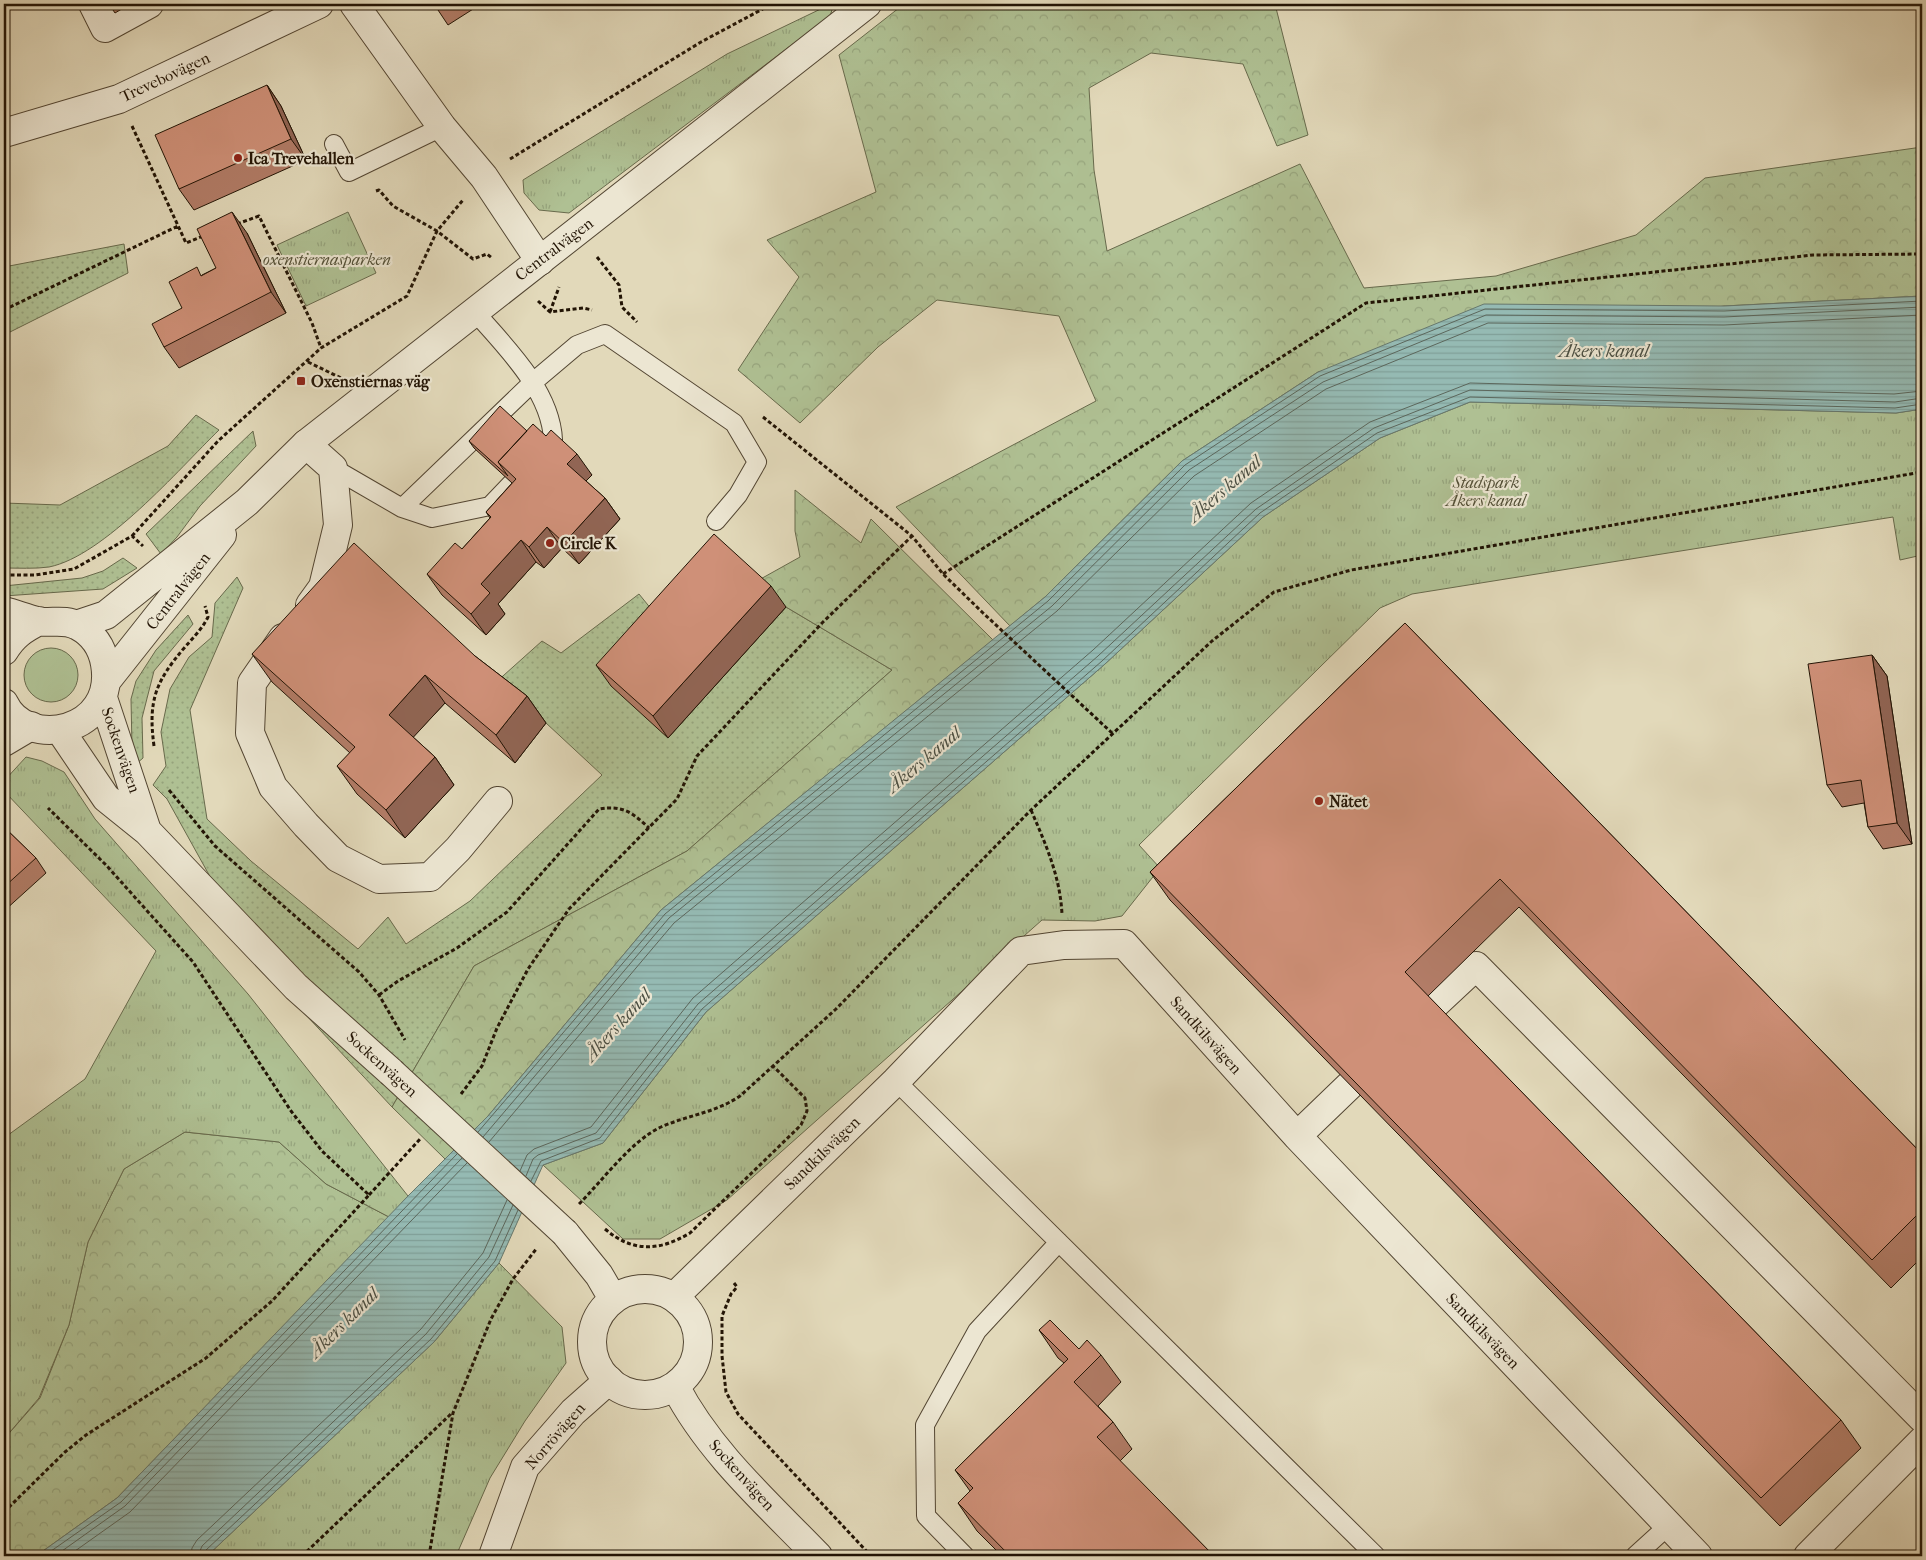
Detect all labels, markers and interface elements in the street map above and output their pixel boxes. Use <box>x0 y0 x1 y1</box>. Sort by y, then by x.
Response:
street label: Trevebovägen <box>117 48 214 106</box>
place label: Ica Trevehallen <box>248 149 355 168</box>
marker: Ica Trevehallen <box>232 152 244 164</box>
street label: Centralvägen <box>511 213 597 285</box>
park label: oxenstiernasparken <box>263 250 391 269</box>
water label: Åkers kanal <box>1557 339 1651 362</box>
place label: Oxenstiernas väg <box>311 372 430 392</box>
marker: Oxenstiernas väg <box>295 375 307 387</box>
water label: Åkers kanal <box>1182 449 1268 528</box>
park label: Stadspark Åkers kanal <box>1444 473 1528 510</box>
place label: Circle K <box>560 534 618 553</box>
marker: Circle K <box>544 537 556 549</box>
street label: Centralvägen <box>142 548 215 633</box>
street label: Sockenvägen <box>97 705 145 796</box>
water label: Åkers kanal <box>880 720 967 798</box>
place label: Nätet <box>1329 792 1368 811</box>
marker: Nätet <box>1313 795 1325 807</box>
water label: Åkers kanal <box>577 981 657 1067</box>
street label: Sandkilsvägen <box>1166 992 1246 1078</box>
street label: Sockenvägen <box>342 1027 422 1101</box>
street label: Sandkilsvägen <box>780 1112 864 1194</box>
water label: Åkers kanal <box>302 1281 385 1363</box>
street label: Sandkilsvägen <box>1442 1289 1524 1373</box>
street label: Norrövägen <box>521 1398 590 1473</box>
street label: Sockenvägen <box>705 1435 779 1515</box>

